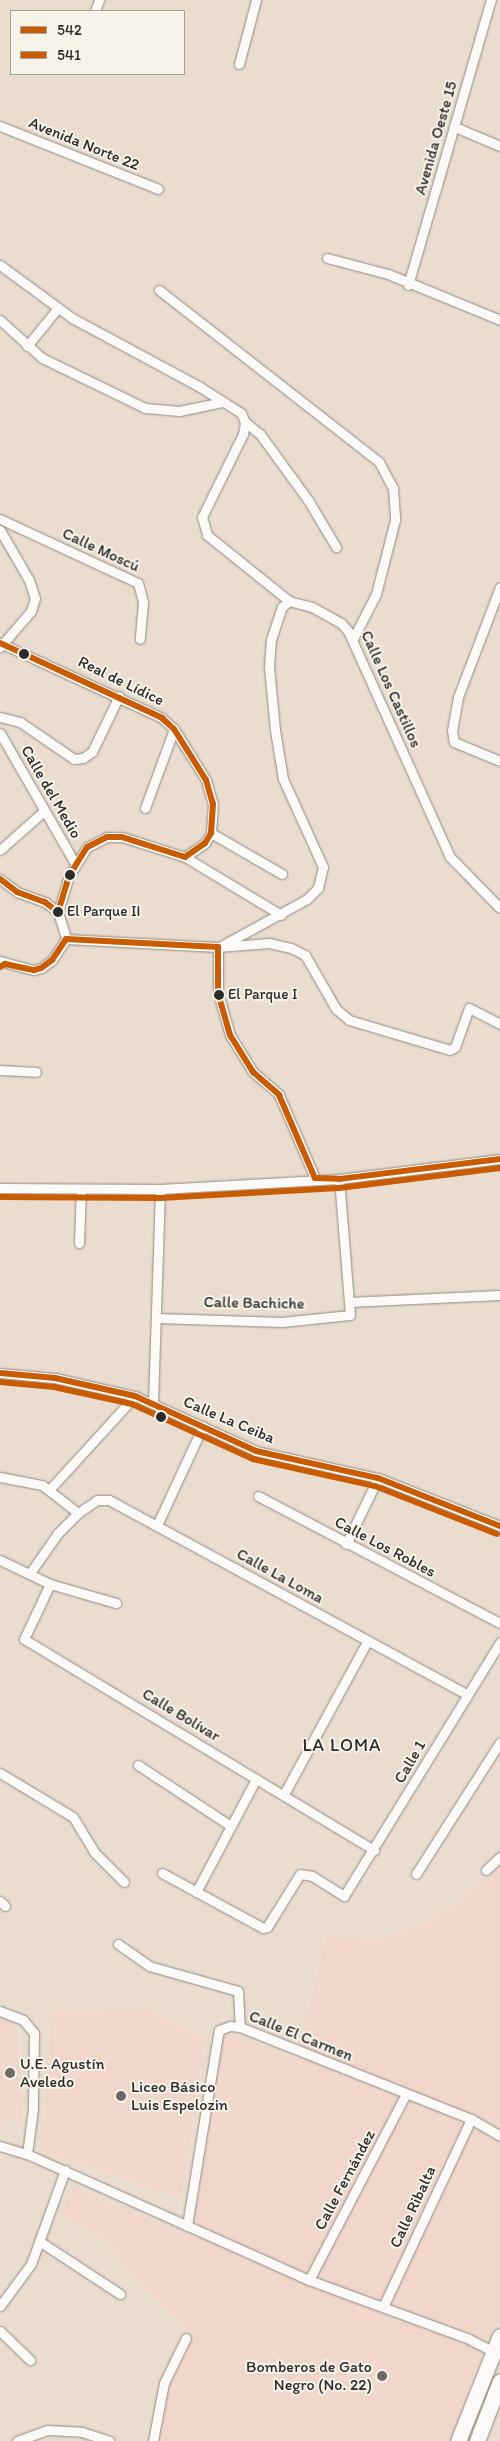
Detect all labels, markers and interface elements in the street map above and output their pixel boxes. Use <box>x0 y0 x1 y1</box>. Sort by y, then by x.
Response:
legend <box>10 10 185 75</box>
text: 542 <box>57 21 82 39</box>
text: 541 <box>57 46 81 64</box>
street label: Avenida Oeste 15 <box>411 79 461 197</box>
street label: Avenida Norte 22 <box>26 113 142 175</box>
street label: Calle Moscú <box>59 524 143 576</box>
street label: Calle Los Castillos <box>357 628 425 750</box>
unlabelled marker <box>19 649 29 659</box>
street label: Real de Lídice <box>75 652 167 710</box>
street label: Calle del Medio <box>17 742 85 842</box>
unlabelled marker <box>65 870 75 880</box>
place label: El Parque II <box>67 903 141 921</box>
marker: El Parque II <box>53 907 63 917</box>
place label: El Parque I <box>228 986 298 1004</box>
marker: El Parque I <box>214 990 224 1000</box>
street label: Calle Bachiche <box>203 1293 305 1313</box>
street label: Calle La Ceiba <box>180 1392 278 1448</box>
unlabelled marker <box>156 1412 166 1422</box>
street label: Calle Los Robles <box>331 1512 439 1582</box>
street label: Calle La Loma <box>233 1544 327 1608</box>
street label: Calle Bolívar <box>138 1684 224 1746</box>
district label: LA LOMA <box>301 1734 383 1756</box>
street label: Calle 1 <box>390 1737 430 1787</box>
street label: Calle El Carmen <box>246 2006 356 2066</box>
place label: U.E. Agustín Aveledo <box>20 2054 105 2092</box>
marker: U.E. Agustín Aveledo <box>4 2067 16 2079</box>
place label: Liceo Básico Luis Espelozin <box>131 2077 227 2115</box>
marker: Liceo Básico Luis Espelozin <box>115 2090 127 2102</box>
street label: Calle Fernández <box>311 2127 379 2233</box>
street label: Calle Ribalta <box>386 2163 440 2251</box>
place label: Bomberos de Gato Negro (No. 22) <box>245 2357 372 2395</box>
marker: Bomberos de Gato Negro (No. 22) <box>376 2370 388 2382</box>

